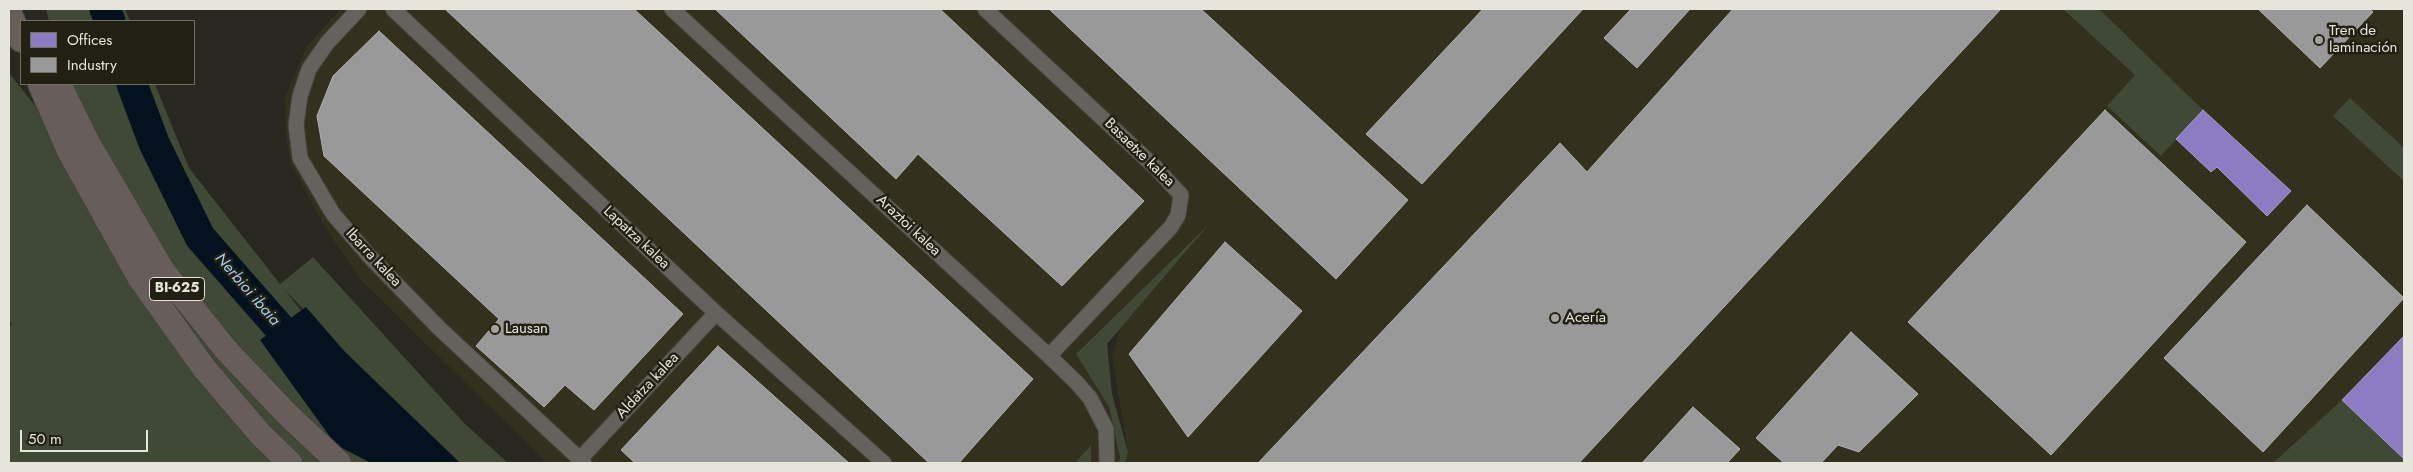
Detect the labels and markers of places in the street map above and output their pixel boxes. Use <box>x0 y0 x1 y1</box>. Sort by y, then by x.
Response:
place label: Tren de laminación <box>2329 22 2397 57</box>
marker: Tren de laminación <box>2313 34 2325 46</box>
place label: Acería <box>1565 309 1606 327</box>
marker: Acería <box>1549 312 1561 324</box>
place label: Lausan <box>505 320 548 338</box>
marker: Lausan <box>489 323 501 335</box>

